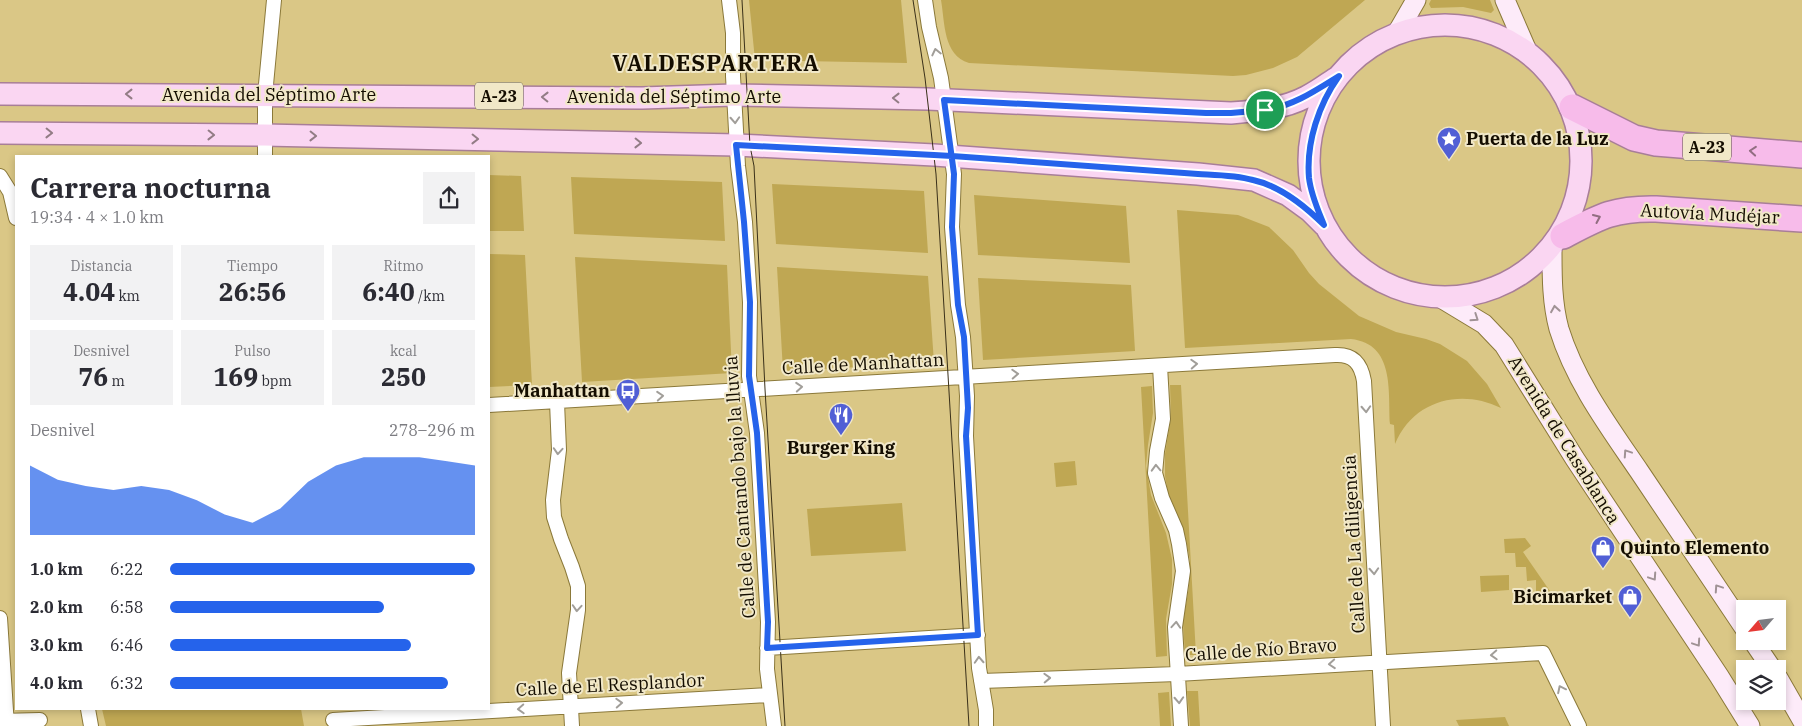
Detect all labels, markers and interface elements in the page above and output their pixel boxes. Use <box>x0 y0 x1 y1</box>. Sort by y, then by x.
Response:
one-way arrow <box>931 47 942 56</box>
district label: VALDESPARTERA <box>612 48 820 77</box>
road number: A-23 <box>475 82 523 110</box>
street label: Avenida del Séptimo Arte <box>162 83 376 106</box>
street label: Avenida del Séptimo Arte <box>567 85 781 108</box>
one-way arrow <box>124 89 132 99</box>
pin <box>1244 89 1286 131</box>
one-way arrow <box>541 92 549 102</box>
one-way arrow <box>891 93 899 103</box>
icon: arrive <box>1251 96 1279 124</box>
one-way arrow <box>730 116 741 124</box>
place icon: Puerta de la Luz <box>1436 126 1462 160</box>
place label: Puerta de la Luz <box>1466 127 1608 150</box>
one-way arrow <box>45 128 53 138</box>
one-way arrow <box>208 130 215 140</box>
one-way arrow <box>310 131 317 141</box>
one-way arrow <box>472 134 480 144</box>
road number: A-23 <box>1683 134 1731 160</box>
one-way arrow <box>634 138 642 148</box>
one-way arrow <box>1749 146 1757 157</box>
text: Carrera nocturna <box>30 169 271 206</box>
button: share <box>423 172 475 224</box>
street label: Autovía Mudéjar <box>1640 198 1780 229</box>
text: 19:34 · 4 × 1.0 km <box>30 207 164 227</box>
one-way arrow <box>1592 215 1601 225</box>
text: Distancia <box>71 257 132 275</box>
text: Tiempo <box>227 257 278 275</box>
text: Ritmo <box>384 257 424 275</box>
text: 4.04 <box>63 275 115 308</box>
text: 26:56 <box>219 275 286 308</box>
text: 6:40 <box>362 275 415 308</box>
text: km <box>115 287 140 305</box>
text: /km <box>415 287 445 305</box>
one-way arrow <box>1550 305 1561 313</box>
one-way arrow <box>1469 312 1479 321</box>
text: Desnivel <box>73 342 130 360</box>
text: Pulso <box>234 342 271 360</box>
text: kcal <box>390 342 417 360</box>
street label: Calle de Manhattan <box>781 348 945 379</box>
street label: Avenida de Casablanca <box>1503 351 1626 528</box>
street label: Calle de Cantando bajo la lluvia <box>719 355 760 619</box>
one-way arrow <box>1191 358 1199 369</box>
text: 76 <box>78 360 108 393</box>
text: 169 <box>213 360 258 393</box>
text: 250 <box>381 360 426 393</box>
one-way arrow <box>1011 368 1019 379</box>
text: m <box>108 372 125 390</box>
text: bpm <box>258 372 292 390</box>
bus stop icon: Manhattan <box>615 378 641 412</box>
place label: Manhattan <box>514 379 610 402</box>
one-way arrow <box>795 381 803 392</box>
one-way arrow <box>656 390 664 401</box>
restaurant icon: Burger King <box>828 402 854 436</box>
one-way arrow <box>1360 405 1371 413</box>
text: Desnivel <box>30 420 95 440</box>
text: 278–296 m <box>389 420 475 440</box>
place label: Burger King <box>787 436 896 459</box>
one-way arrow <box>553 447 564 455</box>
one-way arrow <box>1624 450 1633 459</box>
street label: Calle de La diligencia <box>1337 454 1370 634</box>
one-way arrow <box>1151 463 1161 471</box>
shop icon: Quinto Elemento <box>1590 535 1616 569</box>
place label: Quinto Elemento <box>1620 536 1769 559</box>
text: 1.0 km <box>30 559 83 579</box>
text: 6:22 <box>110 559 143 579</box>
one-way arrow <box>1369 568 1380 576</box>
one-way arrow <box>1647 572 1656 581</box>
shop icon: Bicimarket <box>1617 584 1643 618</box>
one-way arrow <box>1715 584 1724 594</box>
place label: Bicimarket <box>1513 585 1612 608</box>
text: 2.0 km <box>30 597 83 617</box>
text: 6:58 <box>110 597 143 617</box>
north arrow <box>1736 600 1786 650</box>
map controls <box>1736 600 1786 710</box>
one-way arrow <box>572 605 583 613</box>
one-way arrow <box>1170 621 1181 629</box>
street label: Calle de Río Bravo <box>1184 633 1338 666</box>
text: 3.0 km <box>30 635 83 655</box>
text: 6:46 <box>110 635 143 655</box>
one-way arrow <box>1691 638 1700 647</box>
one-way arrow <box>1490 650 1498 661</box>
one-way arrow <box>973 656 984 664</box>
one-way arrow <box>1327 659 1335 670</box>
button: layers <box>1736 660 1786 710</box>
street label: Calle de El Resplandor <box>515 668 705 701</box>
text: 4.0 km <box>30 673 83 693</box>
text: 6:32 <box>110 673 143 693</box>
one-way arrow <box>1044 673 1052 684</box>
one-way arrow <box>1557 685 1567 694</box>
one-way arrow <box>1173 696 1184 704</box>
one-way arrow <box>615 698 623 709</box>
one-way arrow <box>517 703 525 714</box>

